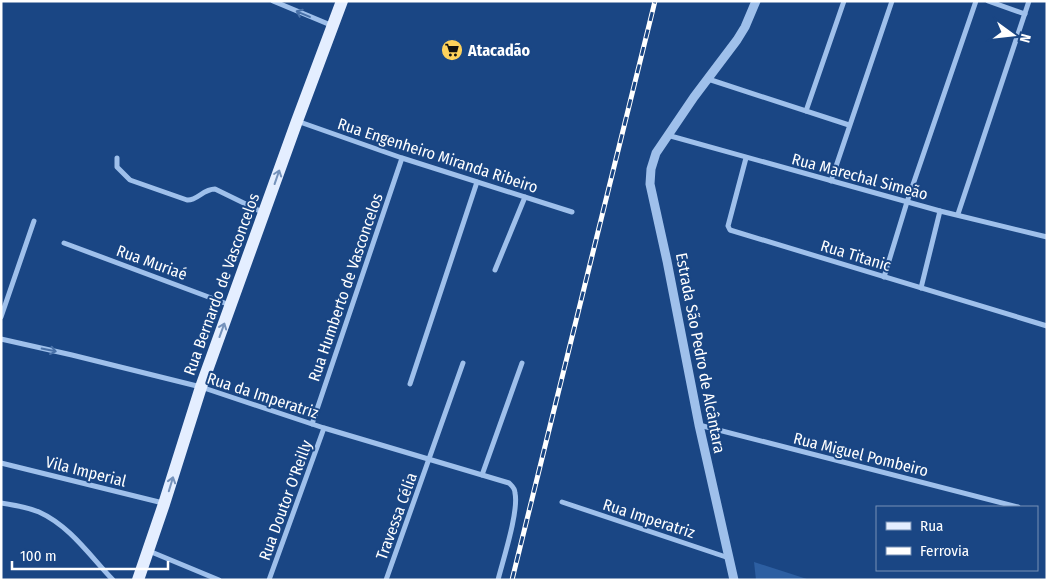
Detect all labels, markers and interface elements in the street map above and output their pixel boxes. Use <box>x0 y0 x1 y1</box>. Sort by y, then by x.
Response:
one-way arrow <box>296 9 311 18</box>
north arrow <box>988 10 1038 60</box>
text: N <box>1016 32 1034 44</box>
supermarket icon: Atacadão <box>440 38 464 62</box>
place label: Atacadão <box>467 41 531 60</box>
street label: Rua Engenheiro Miranda Ribeiro <box>335 114 540 197</box>
street label: Rua Marechal Simeão <box>790 149 930 204</box>
one-way arrow <box>273 170 282 185</box>
street label: Rua Bernardo de Vasconcelos <box>180 190 263 378</box>
street label: Rua Humberto de Vasconcelos <box>304 190 387 384</box>
street label: Rua Titanic <box>818 236 893 275</box>
street label: Rua Muriaé <box>114 241 190 284</box>
street label: Estrada São Pedro de Alcântara <box>672 251 729 455</box>
one-way arrow <box>218 323 227 338</box>
one-way arrow <box>40 345 56 355</box>
street label: Rua da Imperatriz <box>205 369 321 422</box>
street label: Rua Miguel Pombeiro <box>791 429 930 480</box>
street label: Rua Doutor O'Reilly <box>255 437 316 563</box>
street label: Vila Imperial <box>44 452 128 491</box>
street label: Travessa Célia <box>372 470 421 562</box>
one-way arrow <box>166 476 176 492</box>
street label: Rua Imperatriz <box>600 495 697 542</box>
legend <box>876 506 1038 571</box>
text: Rua <box>920 517 943 535</box>
scale bar <box>12 538 169 570</box>
text: Ferrovia <box>920 542 969 560</box>
text: 100 m <box>20 547 57 565</box>

